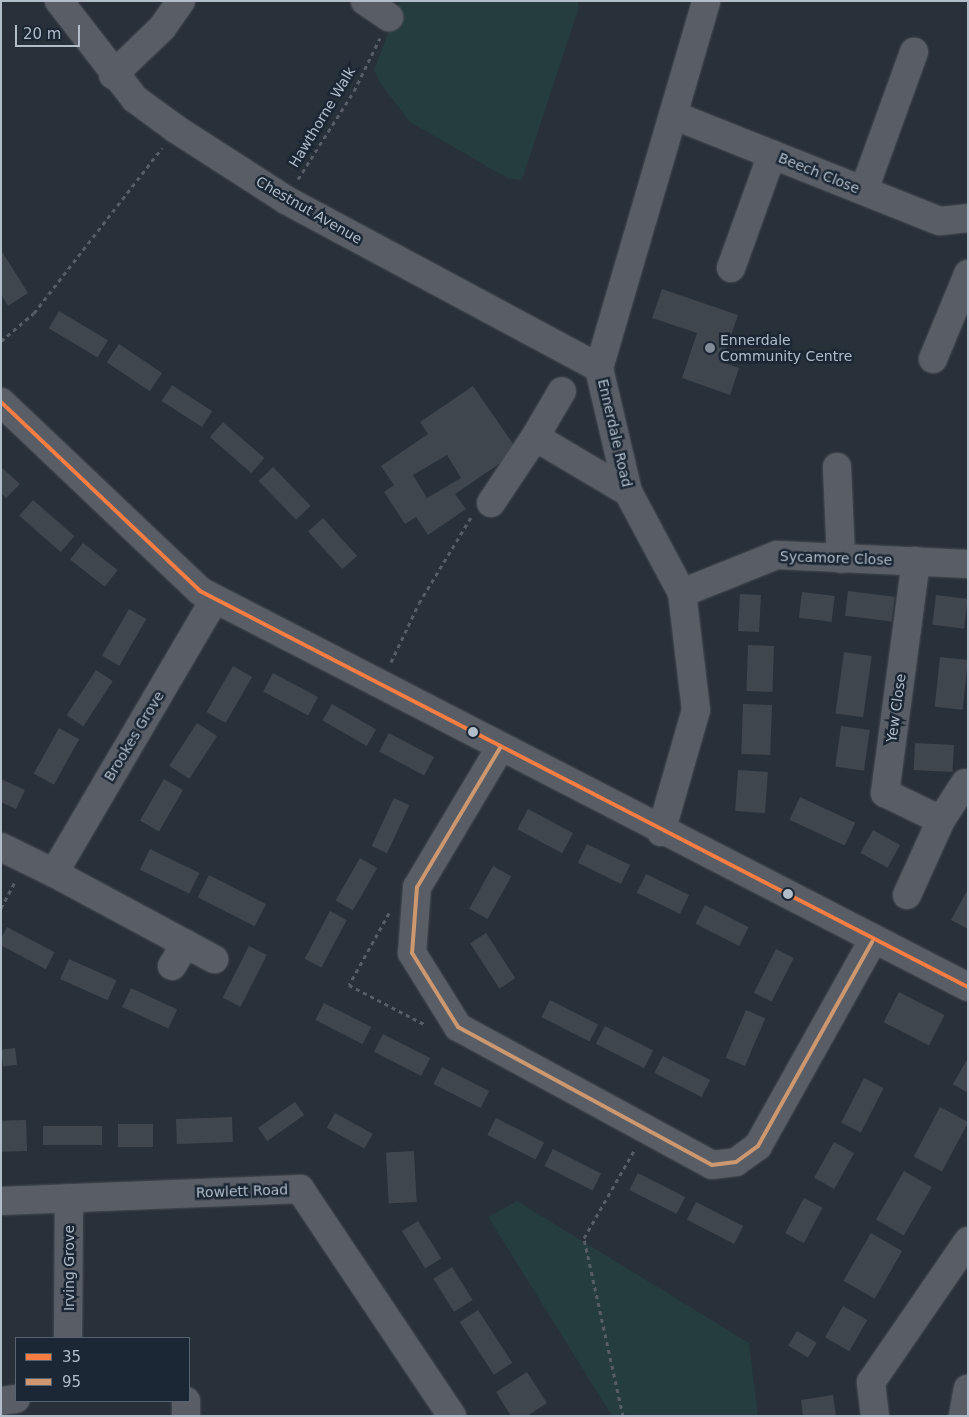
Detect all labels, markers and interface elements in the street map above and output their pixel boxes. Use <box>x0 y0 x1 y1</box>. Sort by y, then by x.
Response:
scale bar <box>18 15 82 47</box>
text: 20 m <box>23 25 61 43</box>
street label: Hawthorne Walk <box>285 64 359 170</box>
street label: Beech Close <box>776 149 862 197</box>
street label: Chestnut Avenue <box>253 173 365 247</box>
place label: Ennerdale Community Centre <box>720 332 852 364</box>
marker: Ennerdale Community Centre <box>704 342 716 354</box>
street label: Ennerdale Road <box>594 377 636 489</box>
street label: Sycamore Close <box>780 548 892 568</box>
street label: Yew Close <box>883 672 909 744</box>
street label: Brookes Grove <box>101 688 167 784</box>
unlabelled marker <box>468 727 478 737</box>
unlabelled marker <box>783 889 793 899</box>
street label: Rowlett Road <box>196 1181 288 1201</box>
street label: Irving Grove <box>61 1225 77 1311</box>
legend <box>15 1337 190 1402</box>
text: 35 <box>62 1348 81 1366</box>
text: 95 <box>62 1373 81 1391</box>

